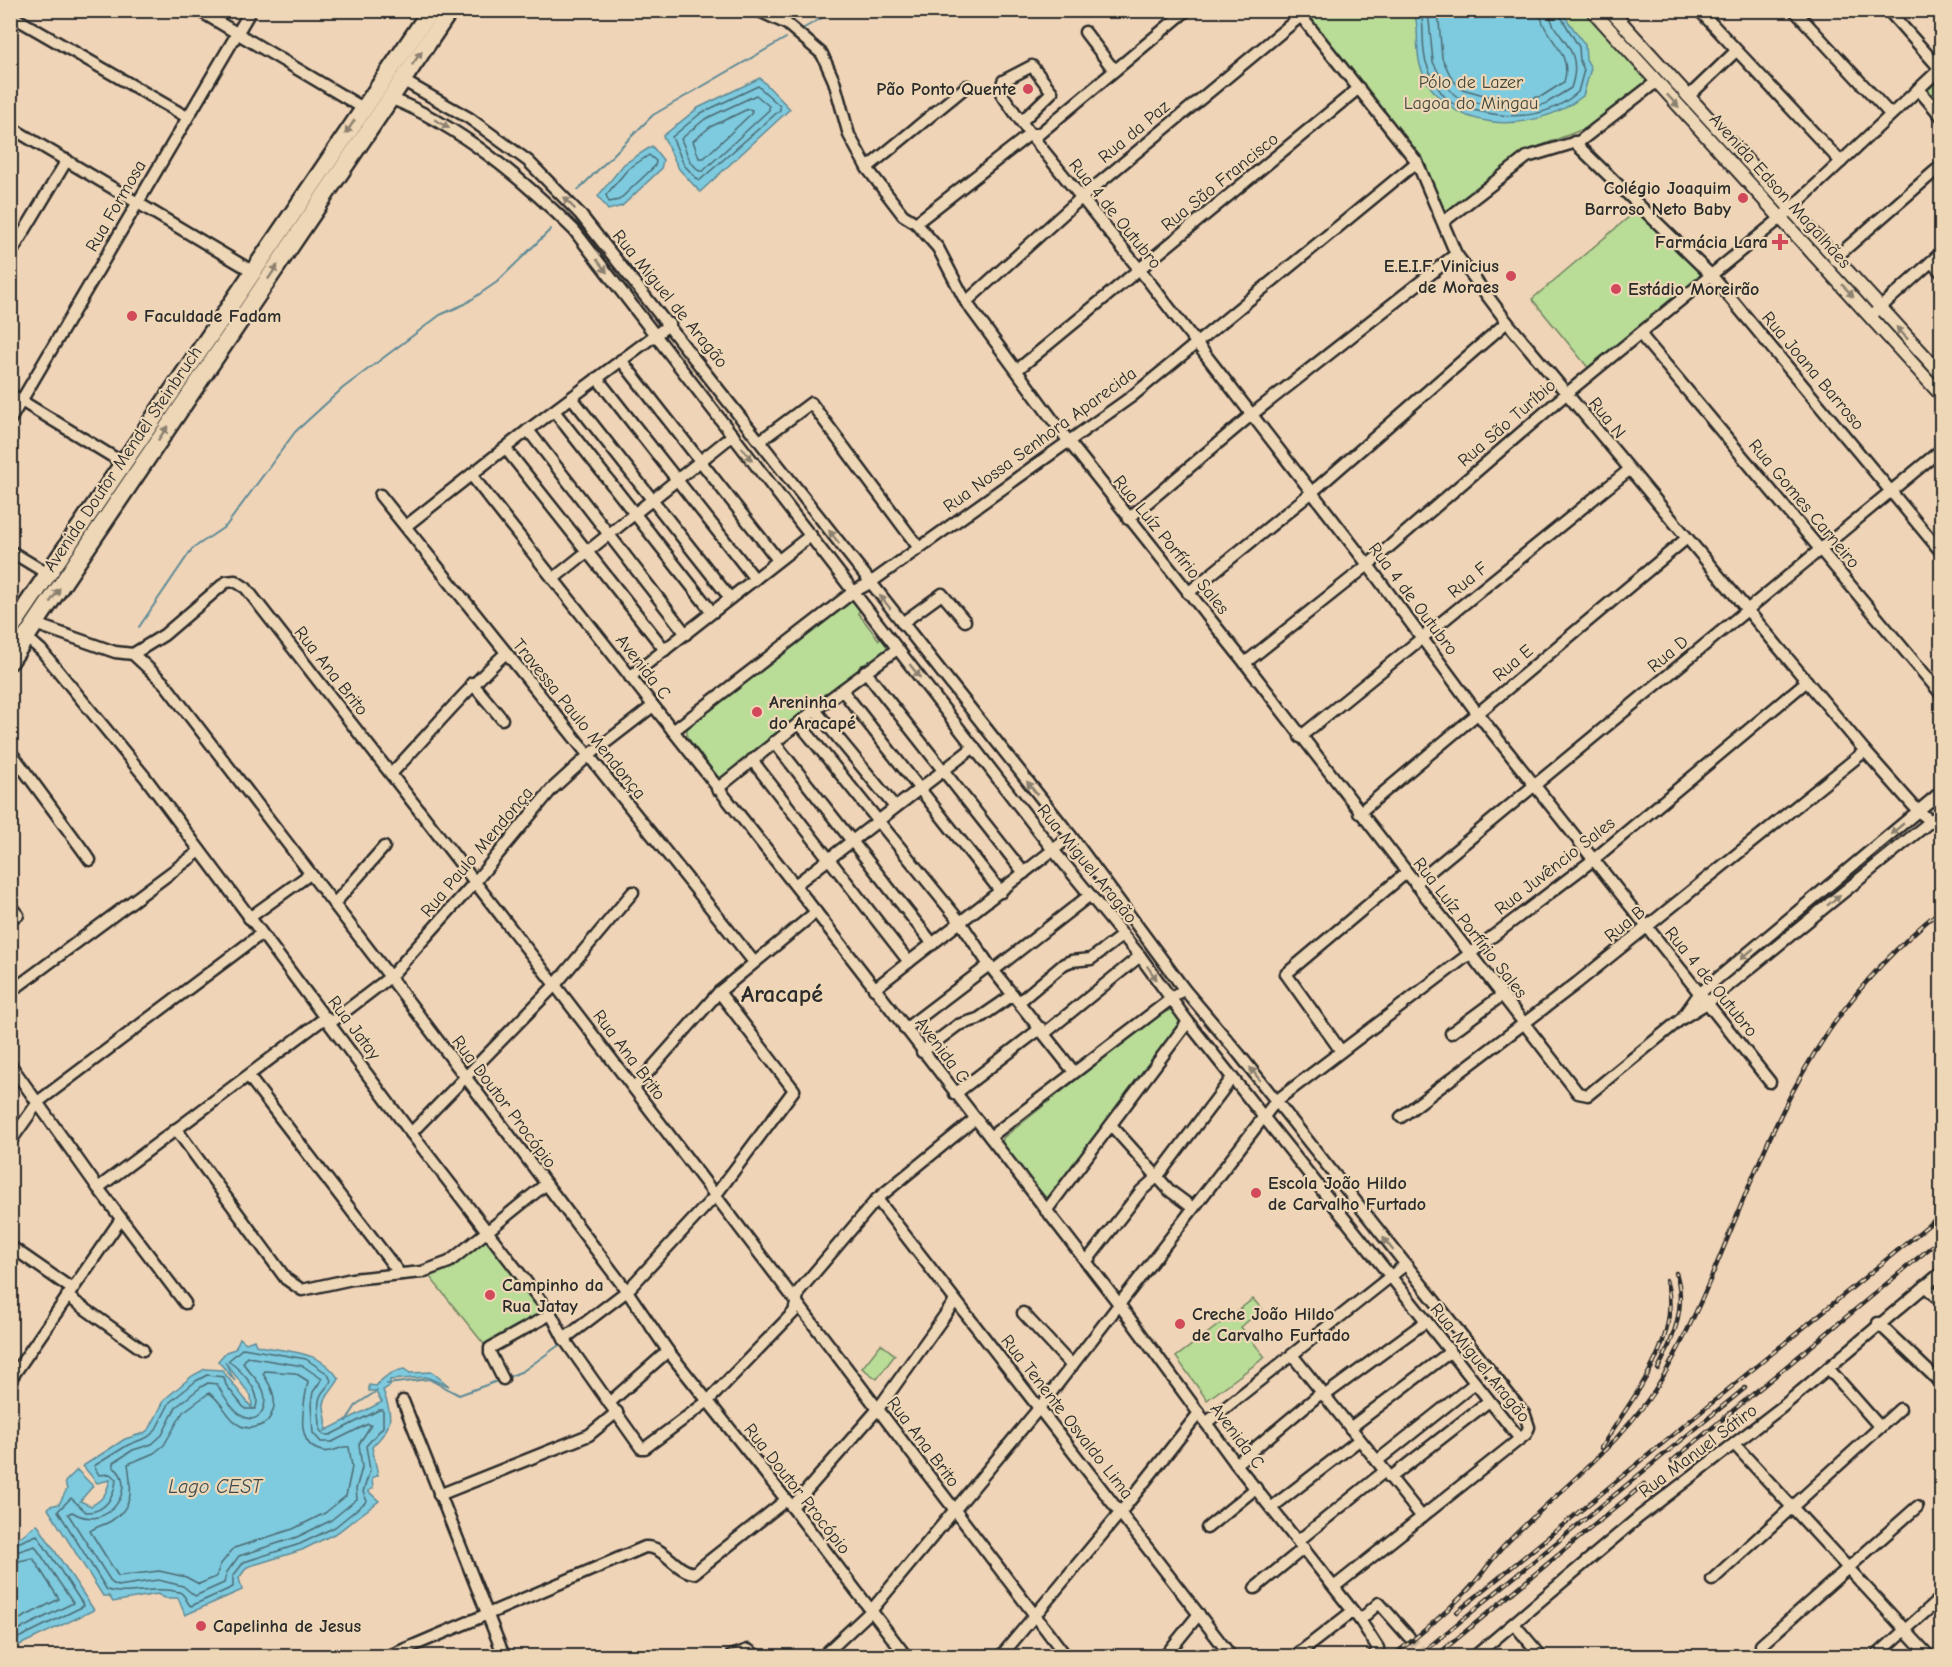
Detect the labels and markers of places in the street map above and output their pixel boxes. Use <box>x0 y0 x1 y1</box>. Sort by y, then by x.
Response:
place label: Pão Ponto Quente <box>876 79 1016 100</box>
marker: Pão Ponto Quente <box>1021 82 1035 96</box>
place label: Colégio Joaquim Barroso Neto Baby <box>1584 178 1732 220</box>
marker: Colégio Joaquim Barroso Neto Baby <box>1736 191 1750 205</box>
place label: Farmácia Lara <box>1655 232 1768 253</box>
marker: Farmácia Lara <box>1773 235 1787 249</box>
place label: E.E.I.F. Vinicius de Moraes <box>1384 256 1499 298</box>
marker: E.E.I.F. Vinicius de Moraes <box>1504 269 1518 283</box>
place label: Estádio Moreirão <box>1628 279 1759 300</box>
marker: Estádio Moreirão <box>1609 282 1623 296</box>
place label: Faculdade Fadam <box>144 306 281 327</box>
marker: Faculdade Fadam <box>125 309 139 323</box>
place label: Areninha do Aracapé <box>769 692 856 734</box>
marker: Areninha do Aracapé <box>750 705 764 719</box>
place label: Escola João Hildo de Carvalho Furtado <box>1268 1173 1426 1215</box>
marker: Escola João Hildo de Carvalho Furtado <box>1249 1186 1263 1200</box>
place label: Campinho da Rua Jatay <box>502 1275 604 1317</box>
marker: Campinho da Rua Jatay <box>483 1288 497 1302</box>
place label: Creche João Hildo de Carvalho Furtado <box>1192 1304 1350 1346</box>
marker: Creche João Hildo de Carvalho Furtado <box>1173 1317 1187 1331</box>
place label: Capelinha de Jesus <box>213 1616 362 1637</box>
marker: Capelinha de Jesus <box>194 1619 208 1633</box>

